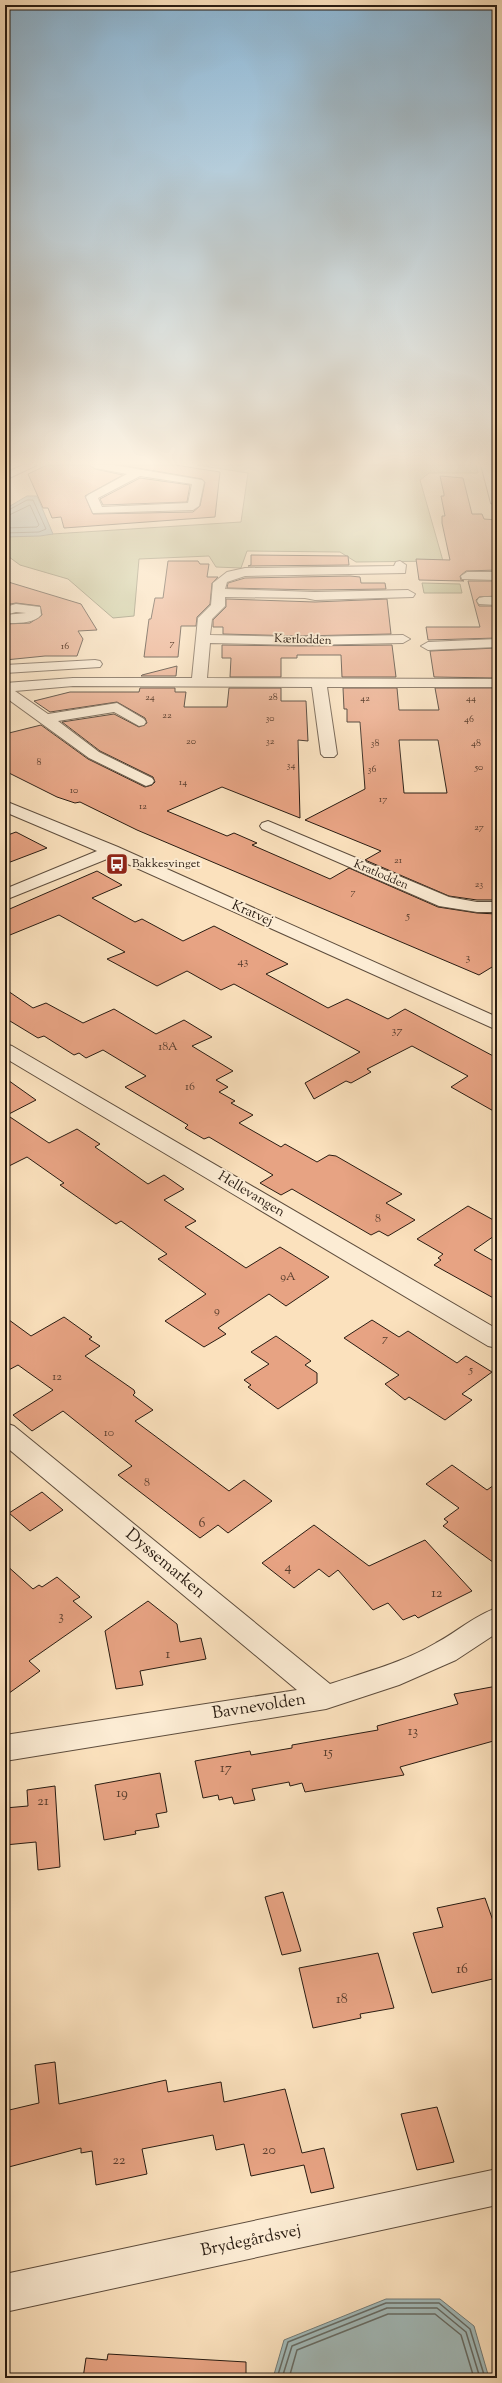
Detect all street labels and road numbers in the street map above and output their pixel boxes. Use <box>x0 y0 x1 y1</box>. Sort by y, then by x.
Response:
street label: Kærlodden <box>274 630 332 650</box>
street label: Kratlodden <box>351 855 411 895</box>
street label: Kratvej <box>228 896 276 932</box>
street label: Hellevangen <box>214 1167 288 1223</box>
street label: Dyssemarken <box>120 1523 210 1605</box>
street label: Bavnevolden <box>211 1688 307 1726</box>
street label: Brydegårdsvej <box>199 2219 303 2263</box>

